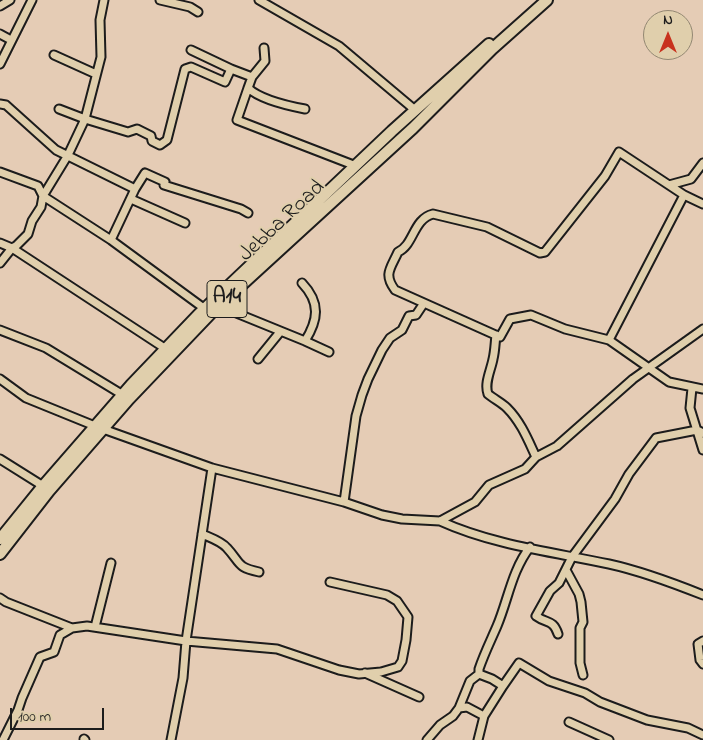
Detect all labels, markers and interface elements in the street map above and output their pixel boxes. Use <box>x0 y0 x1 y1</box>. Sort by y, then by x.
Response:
north arrow <box>643 10 693 60</box>
text: N <box>663 10 673 31</box>
street label: Jebba Road <box>234 175 332 269</box>
road number: A14 <box>207 280 247 318</box>
scale bar <box>12 698 106 730</box>
text: 100 m <box>18 706 51 728</box>

